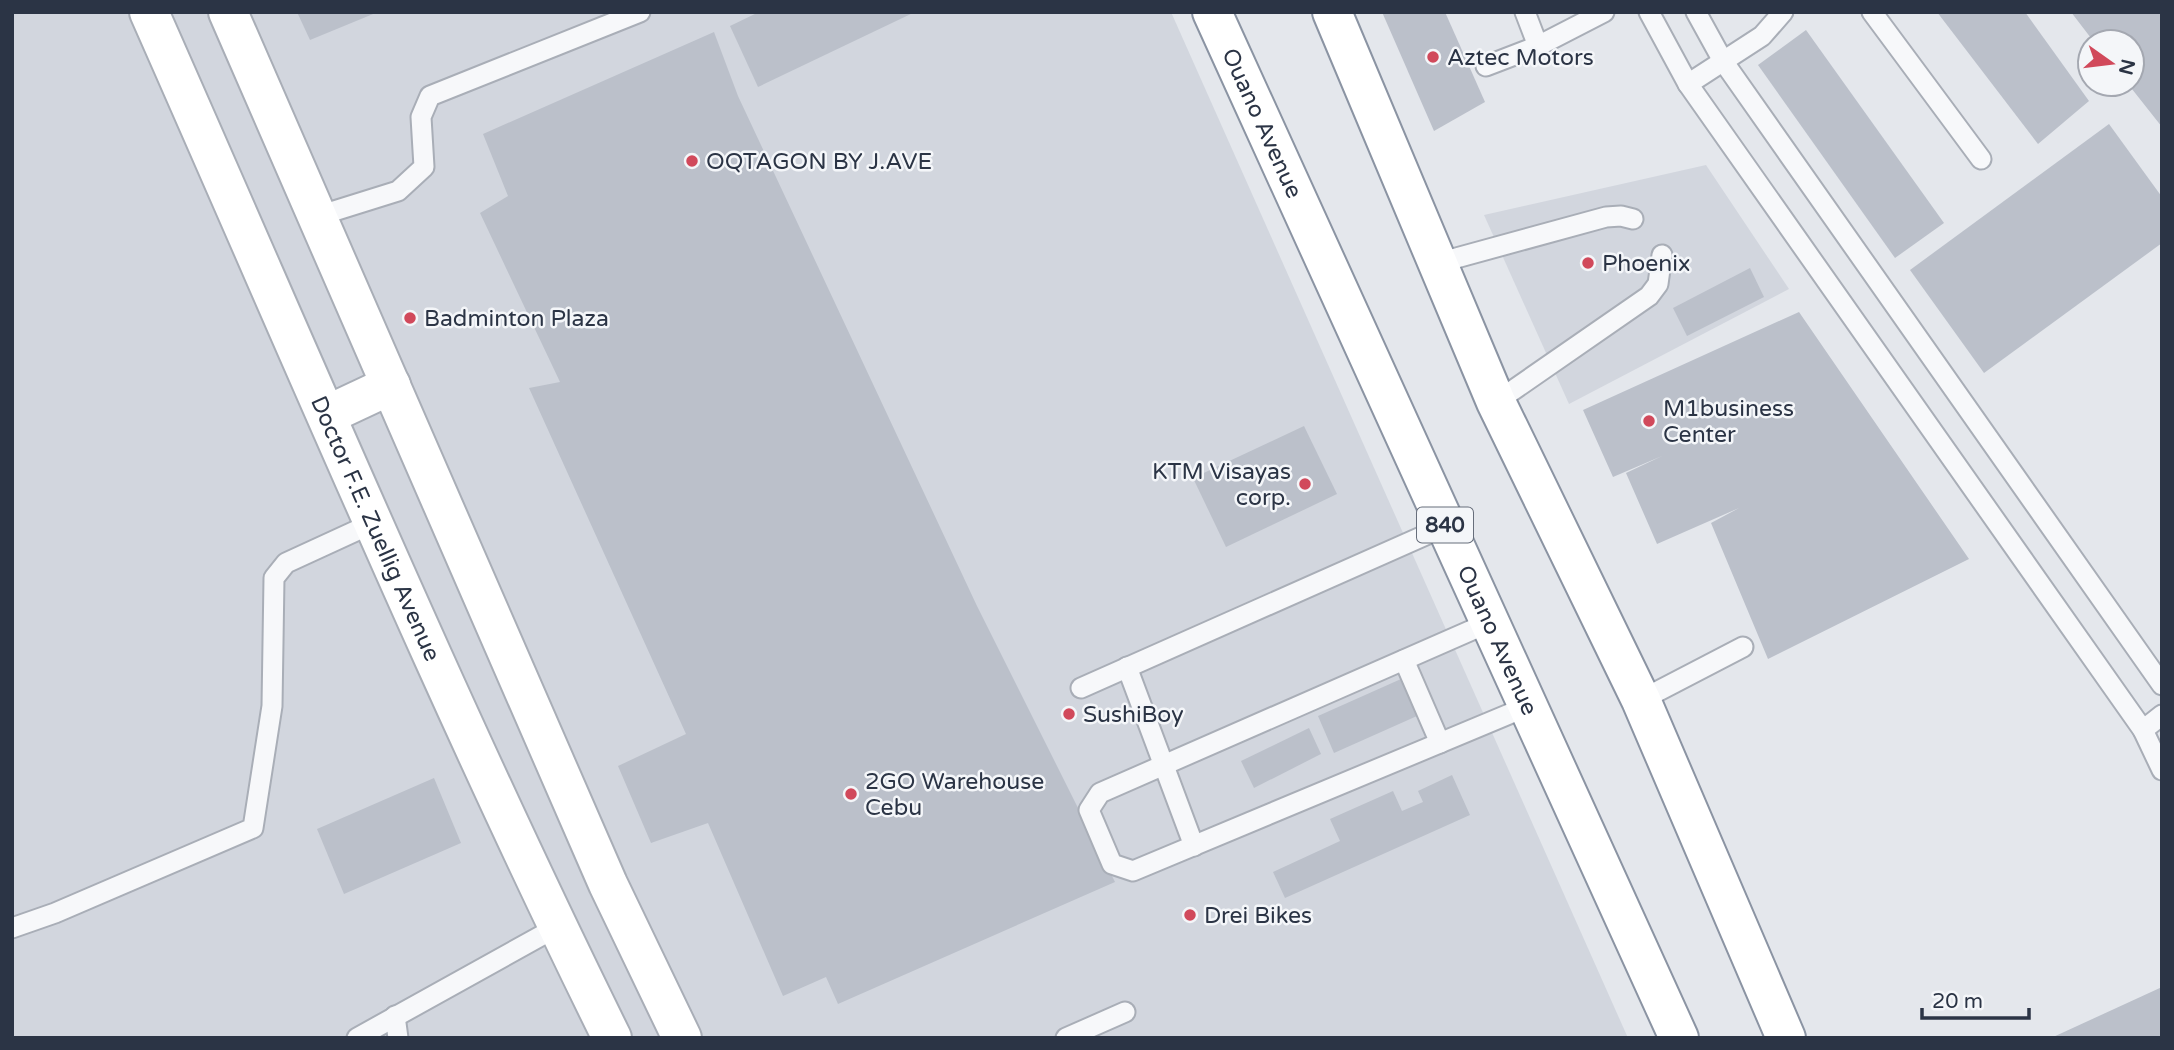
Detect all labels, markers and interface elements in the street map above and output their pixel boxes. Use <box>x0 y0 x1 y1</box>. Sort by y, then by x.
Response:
north arrow <box>2076 28 2146 98</box>
street label: Ouano Avenue <box>1215 44 1308 203</box>
place label: Aztec Motors <box>1447 44 1594 72</box>
marker: Aztec Motors <box>1425 49 1441 65</box>
text: N <box>2114 57 2139 77</box>
place label: OQTAGON BY J.AVE <box>706 148 932 176</box>
marker: OQTAGON BY J.AVE <box>684 153 700 169</box>
place label: Phoenix <box>1602 250 1691 278</box>
marker: Phoenix <box>1580 255 1596 271</box>
place label: Badminton Plaza <box>424 305 609 333</box>
marker: Badminton Plaza <box>402 310 418 326</box>
street label: Doctor F.E. Zuellig Avenue <box>304 392 446 666</box>
place label: M1business Center <box>1663 395 1794 449</box>
marker: M1business Center <box>1641 413 1657 429</box>
place label: KTM Visayas corp. <box>1152 458 1291 512</box>
marker: KTM Visayas corp. <box>1297 476 1313 492</box>
road number: 840 <box>1417 508 1473 542</box>
street label: Ouano Avenue <box>1451 561 1543 720</box>
place label: SushiBoy <box>1083 701 1184 729</box>
marker: SushiBoy <box>1061 706 1077 722</box>
place label: 2GO Warehouse Cebu <box>865 768 1044 822</box>
marker: 2GO Warehouse Cebu <box>843 786 859 802</box>
place label: Drei Bikes <box>1204 902 1312 930</box>
marker: Drei Bikes <box>1182 907 1198 923</box>
scale bar <box>1922 976 2029 1020</box>
text: 20 m <box>1932 989 1983 1014</box>

